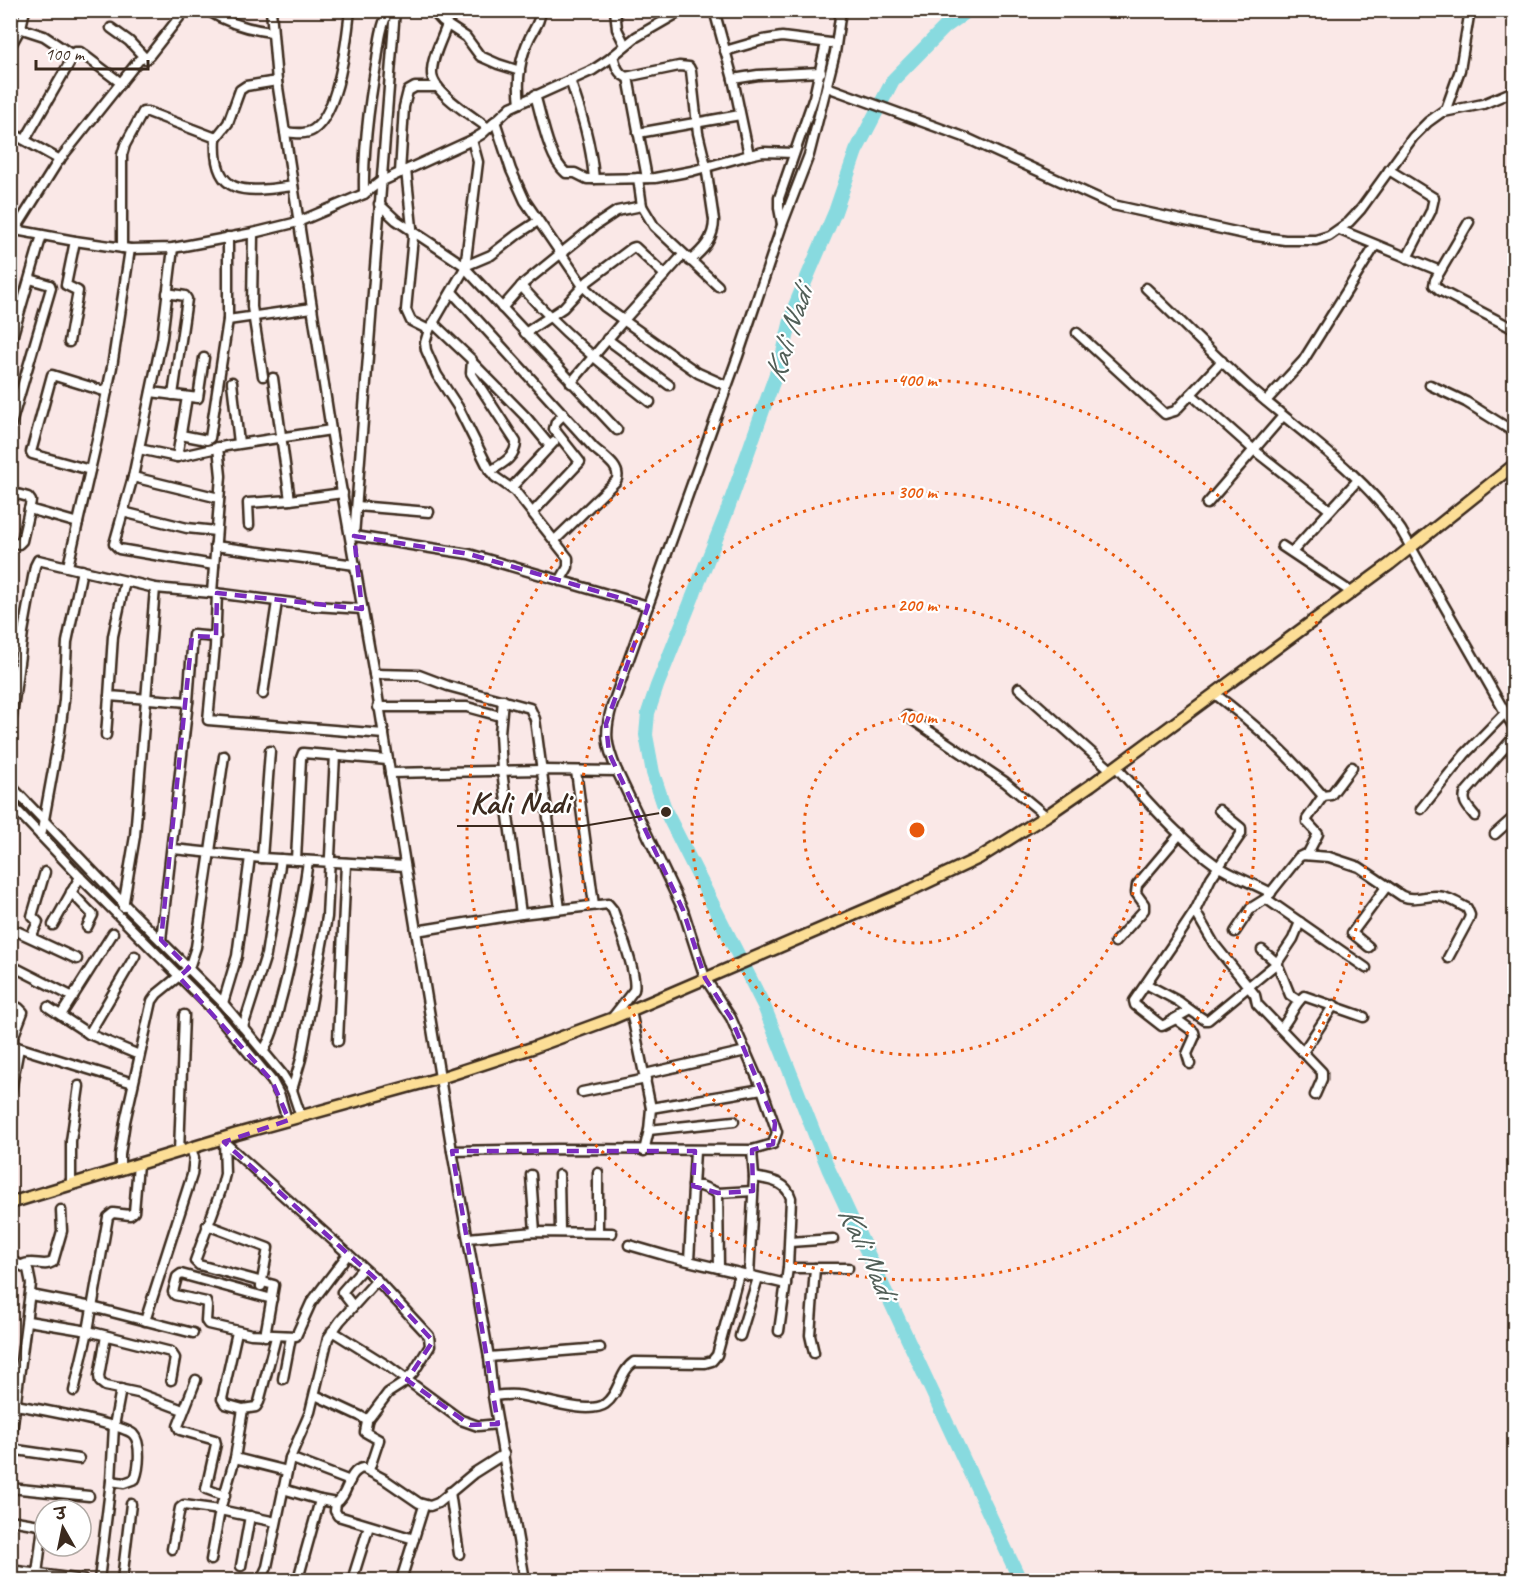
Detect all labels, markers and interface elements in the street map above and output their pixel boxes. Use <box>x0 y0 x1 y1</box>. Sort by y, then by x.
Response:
scale bar <box>36 33 148 71</box>
text: 100 m <box>45 43 86 65</box>
water label: Kali Nadi <box>753 274 825 387</box>
text: 400 m <box>898 369 938 391</box>
text: 300 m <box>898 481 938 503</box>
text: 200 m <box>898 594 938 616</box>
text: 100 m <box>898 706 938 728</box>
callout: Kali Nadi <box>457 776 583 826</box>
text: Kali Nadi <box>470 782 574 823</box>
centre of rings <box>907 820 927 840</box>
water label: Kali Nadi <box>829 1199 911 1312</box>
north arrow <box>33 1498 93 1558</box>
text: उ <box>52 1503 69 1525</box>

